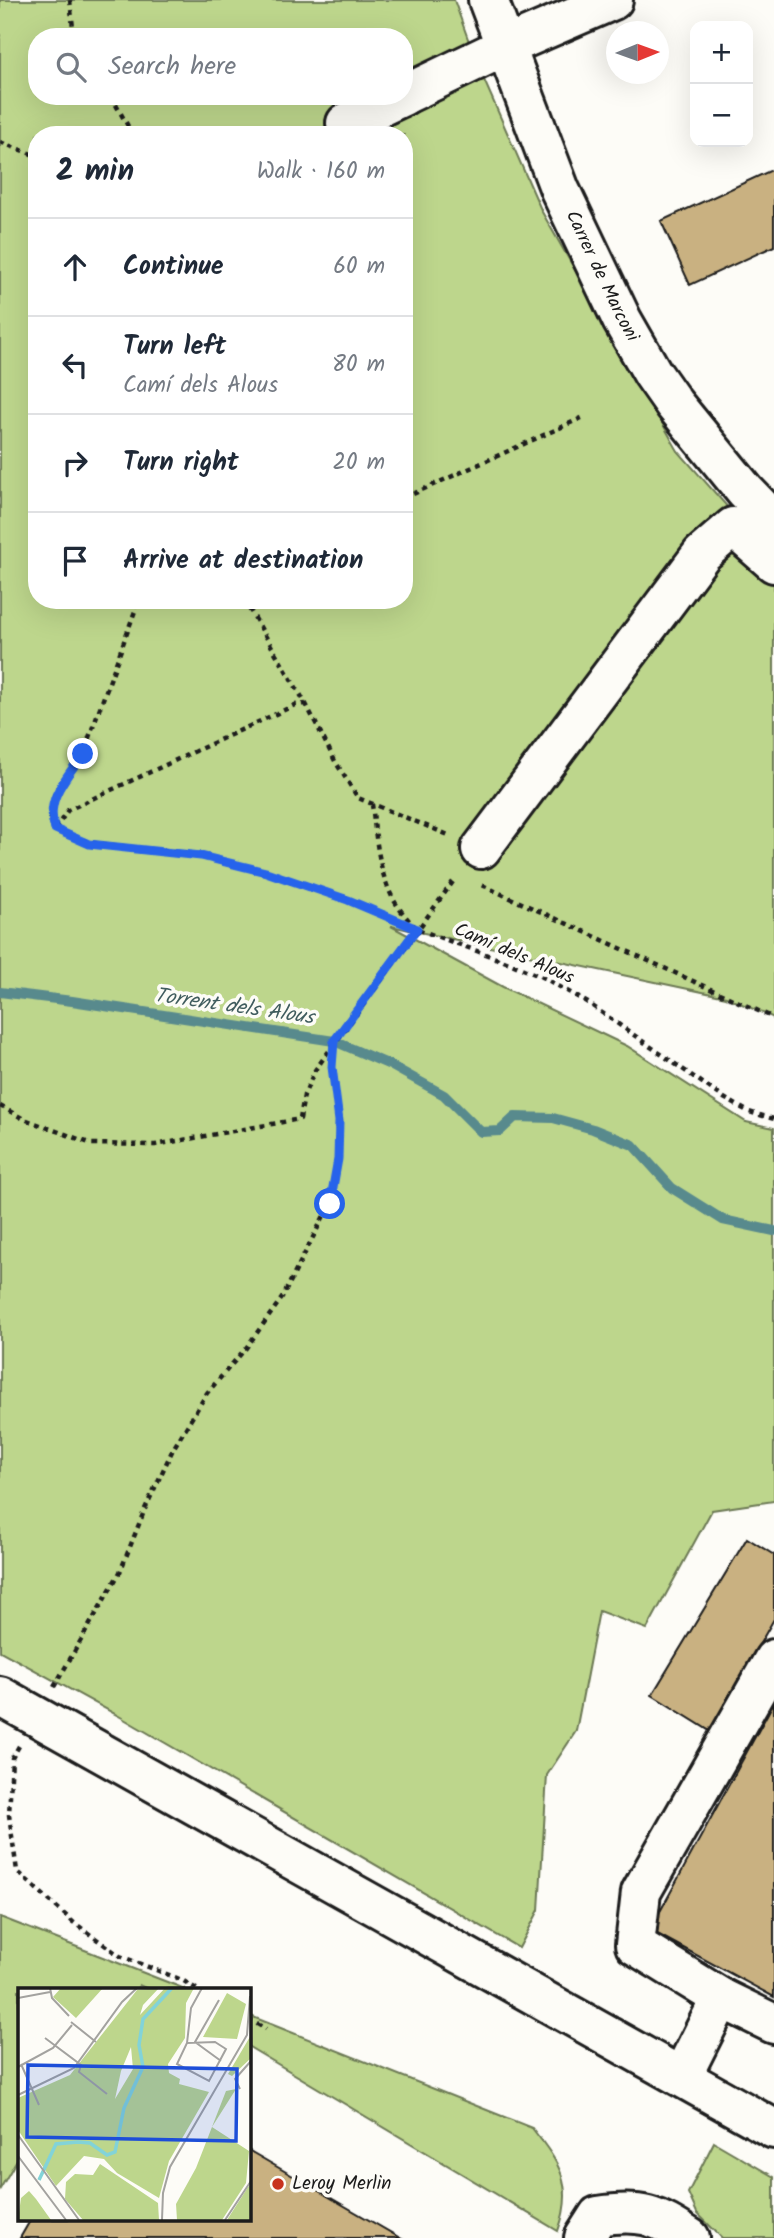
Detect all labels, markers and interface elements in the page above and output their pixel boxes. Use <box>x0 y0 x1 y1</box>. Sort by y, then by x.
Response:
north arrow <box>606 21 669 84</box>
map controls <box>690 21 753 147</box>
button: + <box>690 21 753 84</box>
search box <box>28 28 413 105</box>
text: Search here <box>108 46 236 88</box>
icon: search <box>52 48 90 86</box>
button: − <box>690 84 753 147</box>
text: 2 min <box>56 148 134 196</box>
text: Walk · 160 m <box>257 154 385 190</box>
street label: Carrer de Marconi <box>557 205 647 349</box>
text: Continue <box>123 246 224 288</box>
icon: ahead <box>56 248 94 286</box>
text: 60 m <box>333 249 385 285</box>
text: Turn left <box>123 326 226 368</box>
icon: left <box>56 346 94 384</box>
text: 80 m <box>332 347 385 383</box>
text: Camí dels Alous <box>123 368 278 404</box>
text: Turn right <box>123 442 239 484</box>
icon: right <box>56 444 94 482</box>
text: 20 m <box>333 445 385 481</box>
text: Arrive at destination <box>123 540 363 582</box>
icon: arrive <box>56 542 94 580</box>
route end <box>67 738 98 769</box>
street label: Camí dels Alous <box>449 915 579 993</box>
water label: Torrent dels Alous <box>152 979 318 1035</box>
route start <box>314 1188 345 1219</box>
inset map <box>18 1988 250 2220</box>
place label: Leroy Merlin <box>292 2169 391 2199</box>
marker: Leroy Merlin <box>270 2176 286 2192</box>

